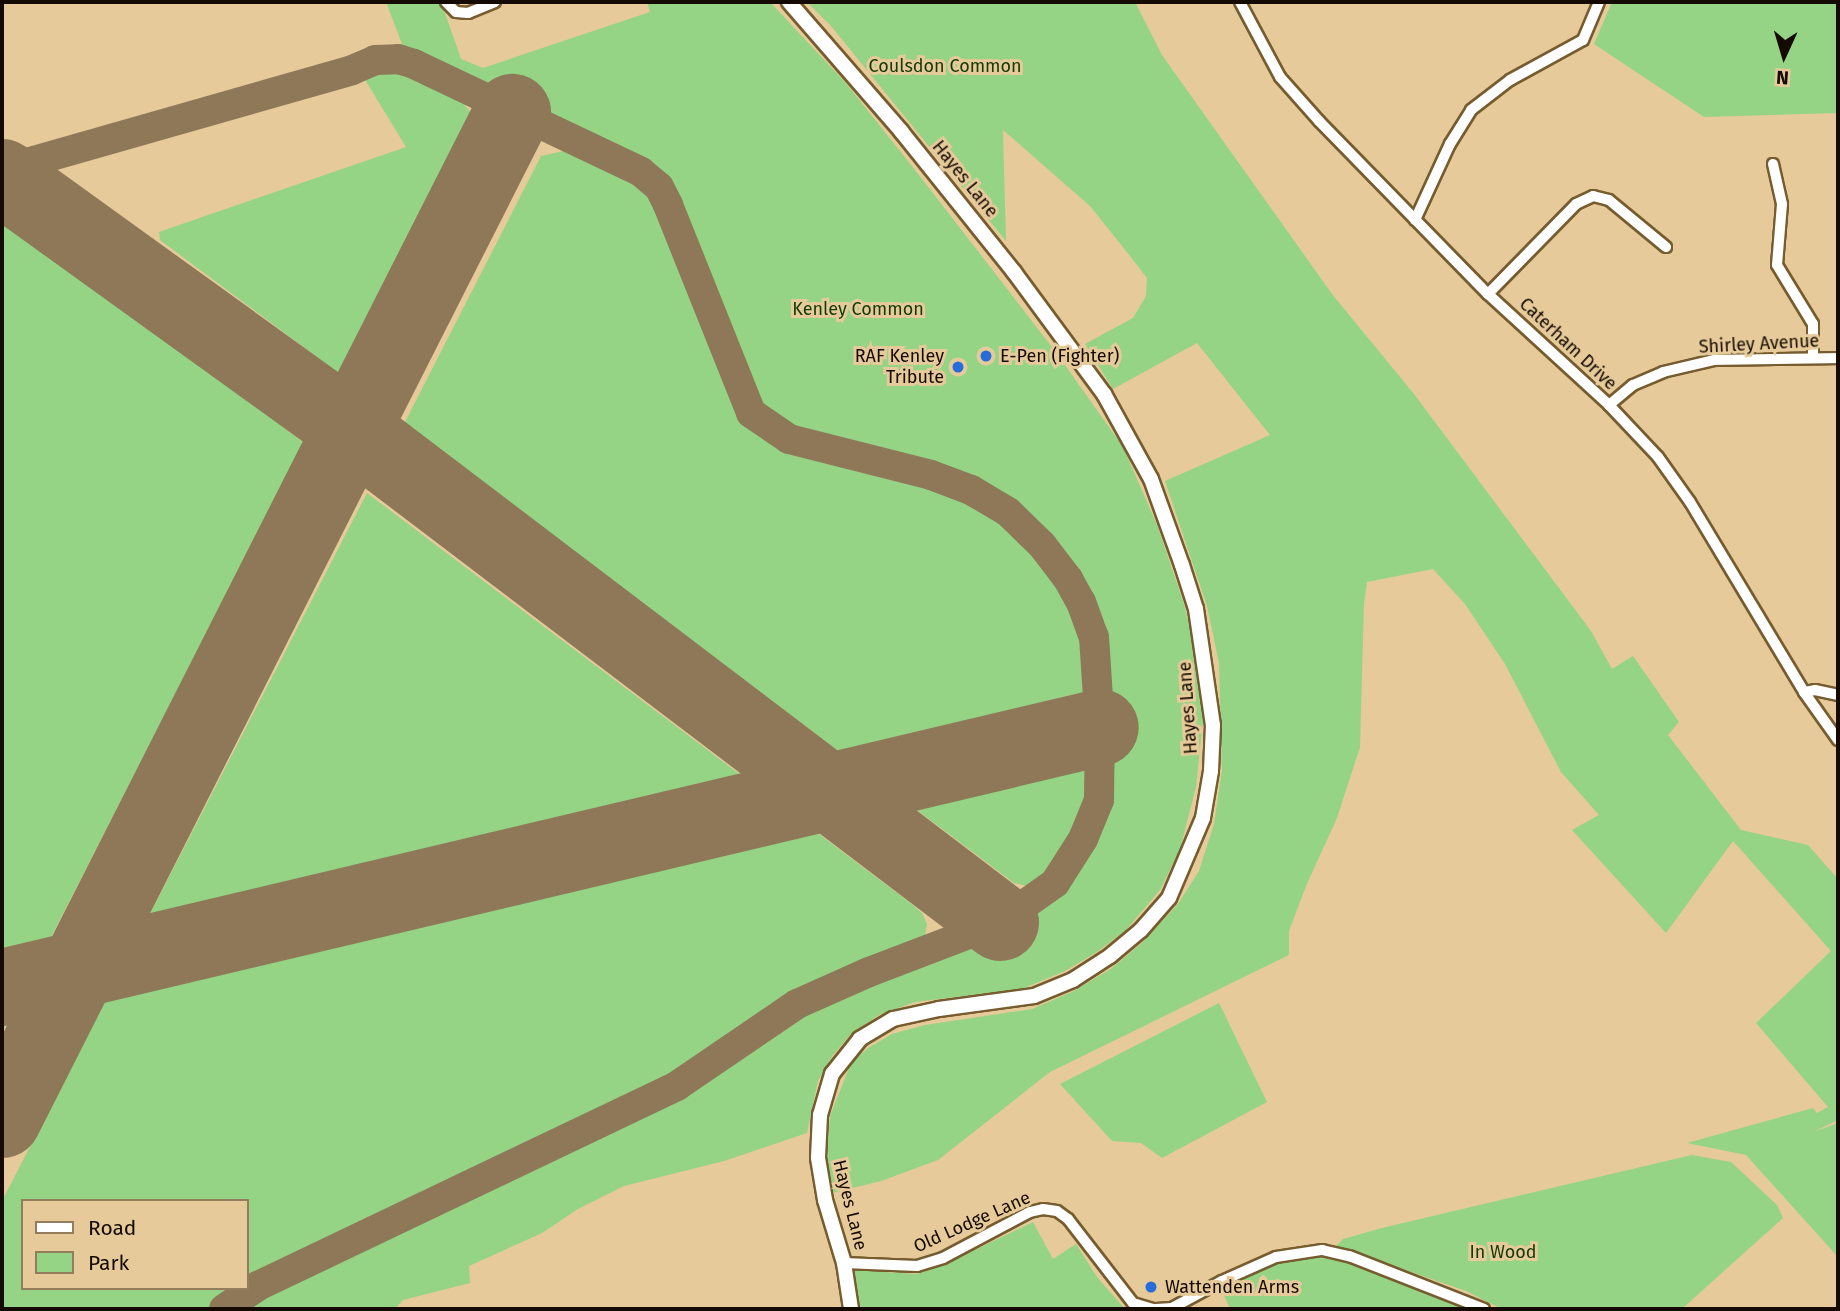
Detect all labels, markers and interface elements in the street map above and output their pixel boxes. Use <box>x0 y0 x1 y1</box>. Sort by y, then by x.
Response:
north arrow <box>1749 21 1819 91</box>
park label: Coulsdon Common <box>868 55 1022 77</box>
text: N <box>1775 66 1790 89</box>
street label: Hayes Lane <box>928 136 1002 222</box>
street label: Caterham Drive <box>1515 293 1621 395</box>
park label: Kenley Common <box>792 298 924 320</box>
street label: Shirley Avenue <box>1698 330 1820 358</box>
place label: E-Pen (Fighter) <box>1000 345 1119 367</box>
place label: RAF Kenley Tribute <box>855 346 944 388</box>
marker: E-Pen (Fighter) <box>978 348 994 364</box>
marker: RAF Kenley Tribute <box>950 359 966 375</box>
street label: Hayes Lane <box>1174 661 1202 755</box>
street label: Hayes Lane <box>828 1158 872 1252</box>
street label: Old Lodge Lane <box>910 1187 1034 1257</box>
legend <box>21 1199 248 1290</box>
text: Road <box>88 1215 136 1241</box>
park label: In Wood <box>1469 1241 1537 1263</box>
text: Park <box>88 1250 129 1276</box>
place label: Wattenden Arms <box>1165 1276 1299 1298</box>
marker: Wattenden Arms <box>1143 1279 1159 1295</box>

